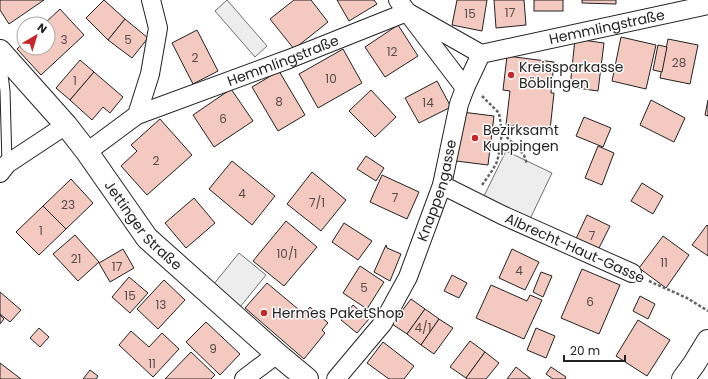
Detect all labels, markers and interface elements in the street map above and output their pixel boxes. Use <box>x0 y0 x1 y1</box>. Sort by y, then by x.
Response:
house number: 17 <box>505 4 516 21</box>
house number: 15 <box>464 5 476 22</box>
street label: Hemmlingstraße <box>547 5 667 49</box>
north arrow <box>16 16 56 56</box>
text: N <box>34 19 50 37</box>
street label: Hemmlingstraße <box>224 30 342 91</box>
house number: 3 <box>60 31 68 48</box>
house number: 5 <box>124 31 132 48</box>
house number: 12 <box>387 43 397 60</box>
house number: 2 <box>192 49 199 66</box>
house number: 28 <box>672 54 686 71</box>
place label: Kreissparkasse Böblingen <box>519 57 624 93</box>
house number: 10 <box>325 70 337 87</box>
marker: Kreissparkasse Böblingen <box>506 70 516 80</box>
house number: 1 <box>73 72 77 89</box>
house number: 8 <box>275 93 283 110</box>
house number: 14 <box>422 94 434 111</box>
house number: 6 <box>219 110 227 127</box>
place label: Bezirksamt Kuppingen <box>483 120 559 156</box>
marker: Bezirksamt Kuppingen <box>470 133 480 143</box>
street label: Knappengasse <box>412 137 461 244</box>
house number: 2 <box>153 152 160 169</box>
street label: Jettinger Straße <box>100 176 187 275</box>
house number: 4 <box>238 185 246 202</box>
house number: 7 <box>392 189 399 206</box>
house number: 7/1 <box>309 194 325 211</box>
house number: 23 <box>61 196 75 213</box>
street label: Albrecht-Haut-Gasse <box>502 208 648 288</box>
house number: 1 <box>39 222 43 239</box>
house number: 7 <box>589 227 596 244</box>
house number: 10/1 <box>277 245 297 262</box>
house number: 21 <box>71 250 81 267</box>
house number: 11 <box>660 254 668 271</box>
house number: 17 <box>112 258 123 275</box>
house number: 4 <box>515 262 523 279</box>
house number: 5 <box>360 279 368 296</box>
house number: 15 <box>124 287 136 304</box>
house number: 6 <box>586 293 594 310</box>
house number: 13 <box>156 296 166 313</box>
place label: Hermes PaketShop <box>272 303 404 323</box>
marker: Hermes PaketShop <box>259 308 269 318</box>
house number: 4/1 <box>414 319 432 336</box>
scale bar <box>564 337 625 363</box>
house number: 9 <box>209 340 217 357</box>
text: 20 m <box>570 342 600 359</box>
house number: 11 <box>148 355 156 372</box>

